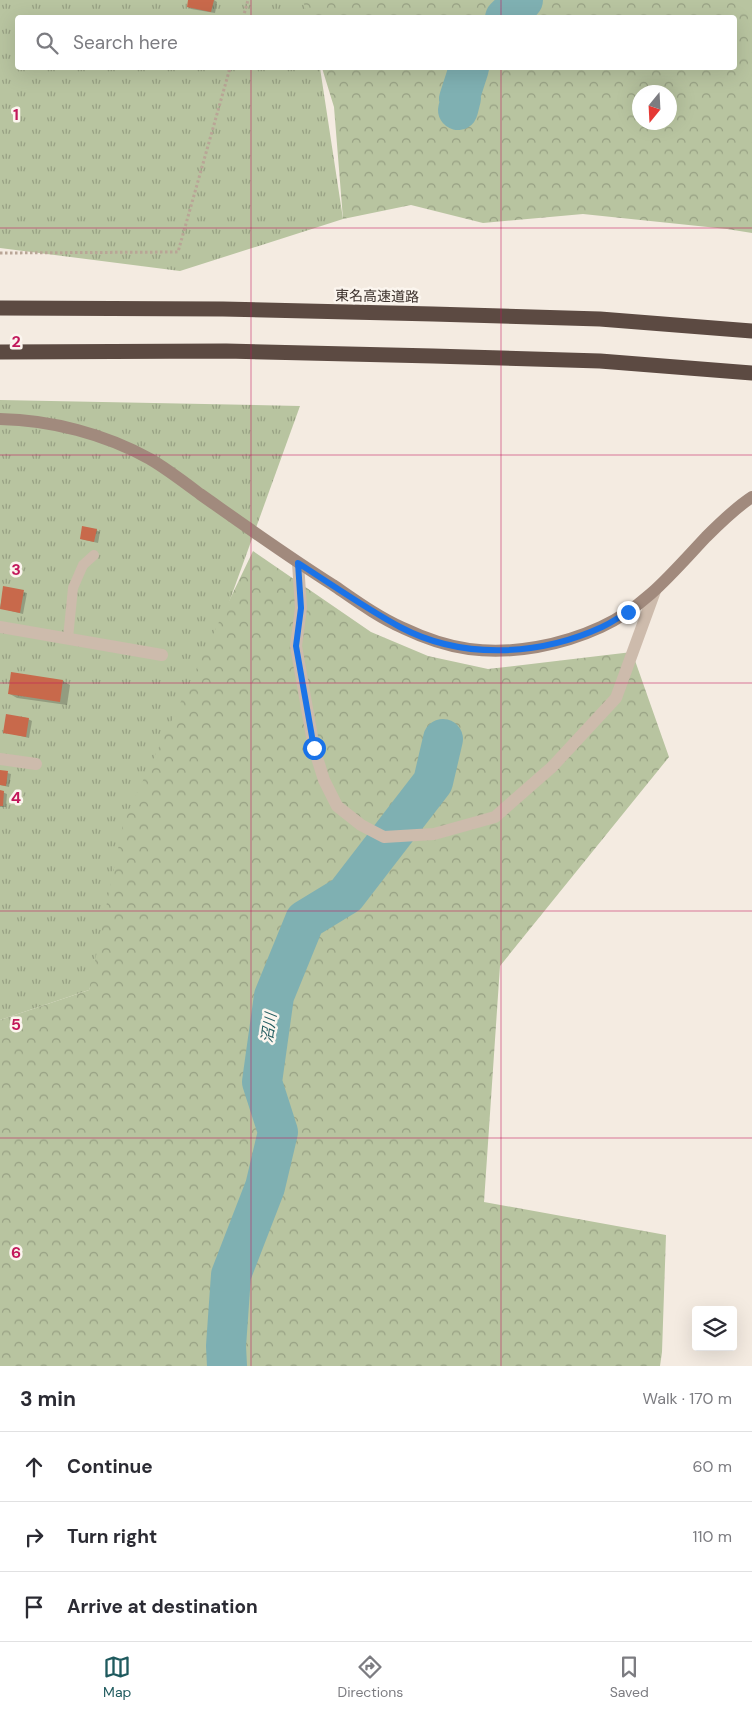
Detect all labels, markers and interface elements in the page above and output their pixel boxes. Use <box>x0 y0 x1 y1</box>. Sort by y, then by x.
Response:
search box <box>15 15 737 70</box>
icon: search <box>33 29 61 57</box>
text: Search here <box>73 30 178 55</box>
north arrow <box>632 85 677 130</box>
text: 1 <box>13 104 19 125</box>
street label: 東名高速道路 <box>335 286 419 306</box>
text: 2 <box>11 331 21 352</box>
text: 3 <box>11 559 21 580</box>
route end <box>617 601 640 624</box>
route start <box>303 737 326 760</box>
text: 4 <box>11 787 21 808</box>
water label: 沼川 <box>257 1010 281 1044</box>
text: 5 <box>11 1014 21 1035</box>
text: 6 <box>11 1242 21 1263</box>
map controls <box>692 1306 737 1351</box>
button: layers <box>692 1306 737 1351</box>
text: 3 min <box>20 1385 76 1413</box>
text: Walk · 170 m <box>643 1388 732 1409</box>
icon: ahead <box>20 1453 48 1481</box>
text: Continue <box>67 1454 153 1479</box>
text: 60 m <box>692 1456 732 1477</box>
icon: right <box>20 1523 48 1551</box>
text: Turn right <box>67 1524 157 1549</box>
text: 110 m <box>693 1526 732 1547</box>
icon: arrive <box>20 1593 48 1621</box>
text: Arrive at destination <box>67 1594 258 1619</box>
tab: Map <box>103 1653 131 1701</box>
tab: Directions <box>338 1653 403 1701</box>
tab: Saved <box>610 1653 649 1701</box>

